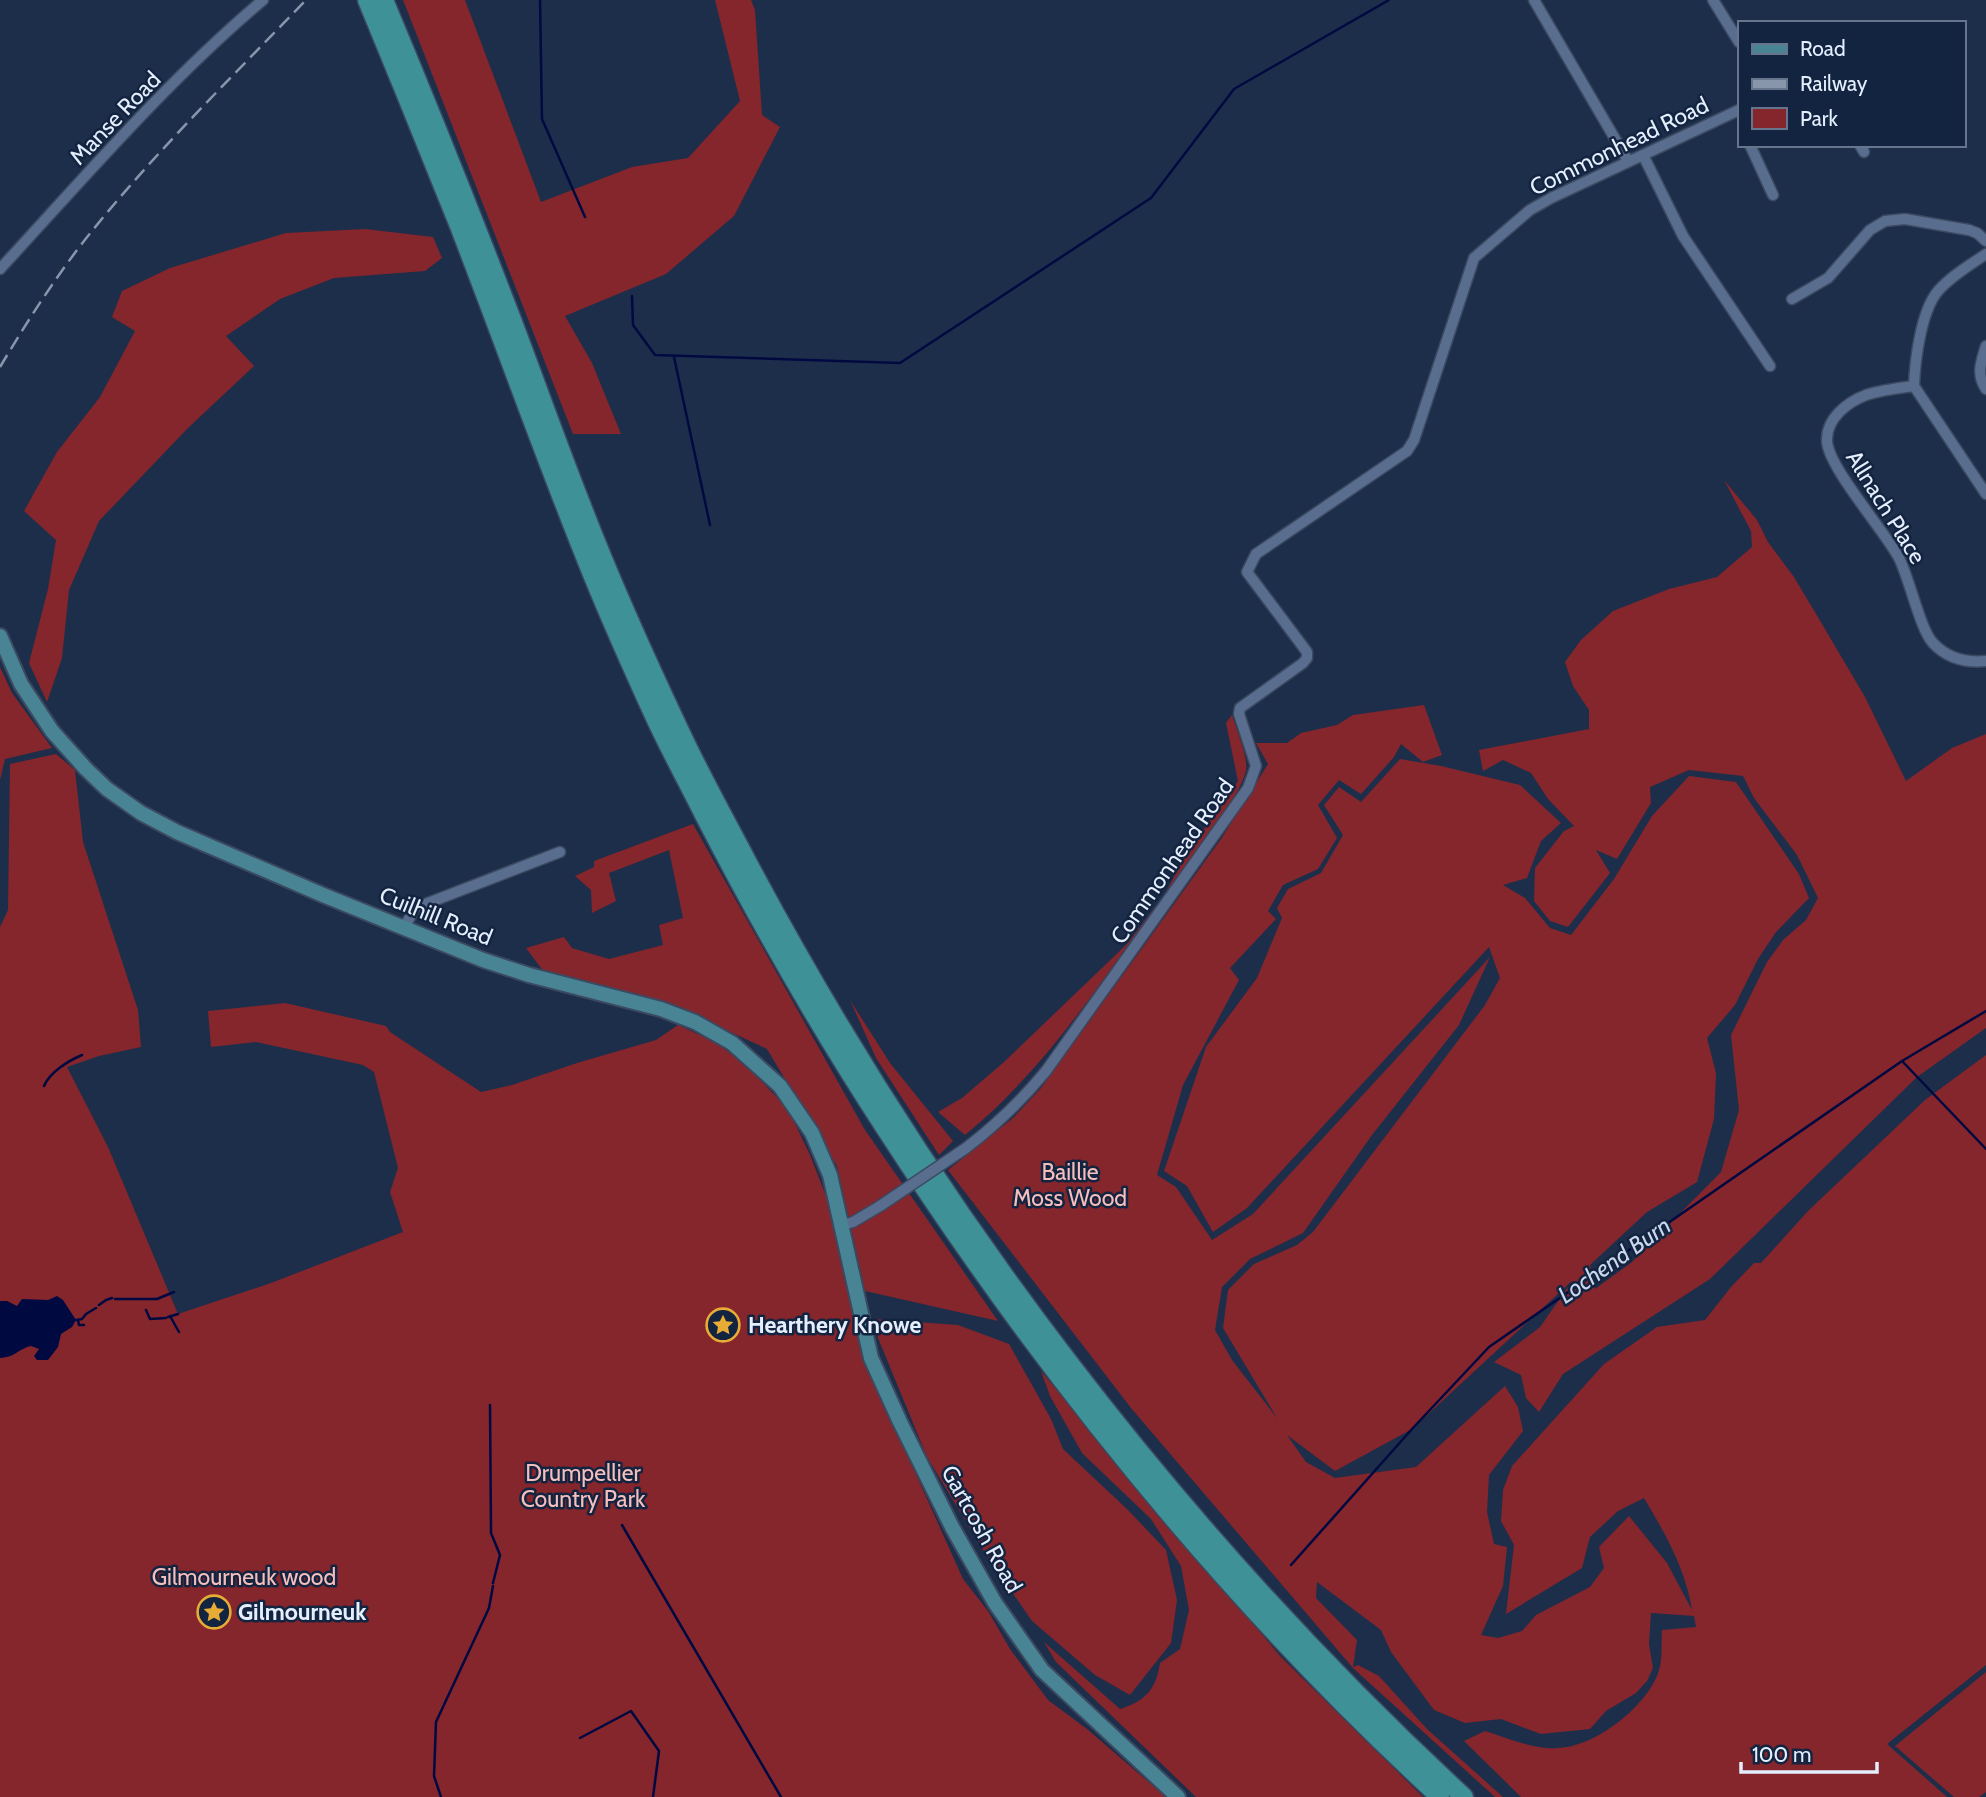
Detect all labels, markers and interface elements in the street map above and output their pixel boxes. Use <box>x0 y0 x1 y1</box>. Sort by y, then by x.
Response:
legend <box>1738 21 1965 147</box>
text: Road <box>1800 36 1846 61</box>
street label: Manse Road <box>64 66 166 170</box>
text: Railway <box>1800 71 1868 96</box>
street label: Commonhead Road <box>1525 91 1713 201</box>
text: Park <box>1800 106 1838 131</box>
street label: Allnach Place <box>1840 445 1932 569</box>
street label: Commonhead Road <box>1104 773 1240 949</box>
street label: Cuilhill Road <box>375 881 497 951</box>
park label: Baillie Moss Wood <box>1013 1158 1127 1212</box>
water label: Lochend Burn <box>1552 1211 1676 1309</box>
place icon: Hearthery Knowe <box>704 1306 742 1344</box>
place label: Hearthery Knowe <box>748 1311 922 1339</box>
park label: Drumpellier Country Park <box>521 1459 646 1513</box>
street label: Gartcosh Road <box>935 1460 1029 1598</box>
park label: Gilmourneuk wood <box>152 1563 336 1591</box>
place icon: Gilmourneuk <box>195 1593 233 1631</box>
place label: Gilmourneuk <box>238 1598 367 1626</box>
scale bar <box>1741 1730 1878 1774</box>
text: 100 m <box>1752 1742 1811 1767</box>

